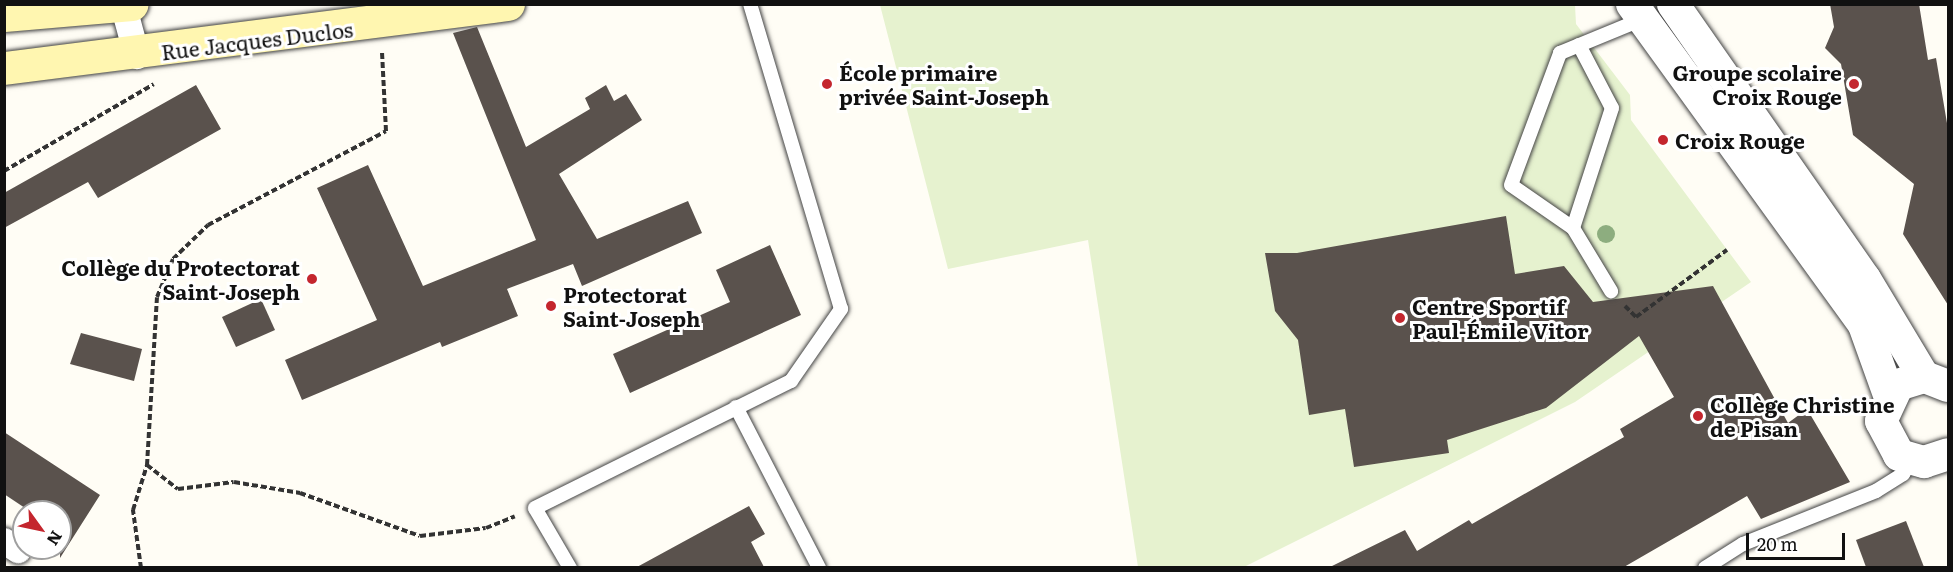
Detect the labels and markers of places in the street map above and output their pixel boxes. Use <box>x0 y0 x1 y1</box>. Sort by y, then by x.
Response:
place label: École primaire privée Saint-Joseph <box>839 59 1049 109</box>
place label: Groupe scolaire Croix Rouge <box>1672 59 1842 109</box>
marker: École primaire privée Saint-Joseph <box>820 77 834 91</box>
marker: Groupe scolaire Croix Rouge <box>1847 77 1861 91</box>
place label: Croix Rouge <box>1675 127 1805 153</box>
marker: Croix Rouge <box>1656 133 1670 147</box>
place label: Collège du Protectorat Saint-Joseph <box>61 254 300 304</box>
marker: Collège du Protectorat Saint-Joseph <box>305 272 319 286</box>
place label: Protectorat Saint-Joseph <box>563 281 700 331</box>
place label: Centre Sportif Paul-Émile Vitor <box>1412 293 1589 343</box>
marker: Protectorat Saint-Joseph <box>544 299 558 313</box>
marker: Centre Sportif Paul-Émile Vitor <box>1393 311 1407 325</box>
place label: Collège Christine de Pisan <box>1710 391 1895 441</box>
marker: Collège Christine de Pisan <box>1691 409 1705 423</box>

